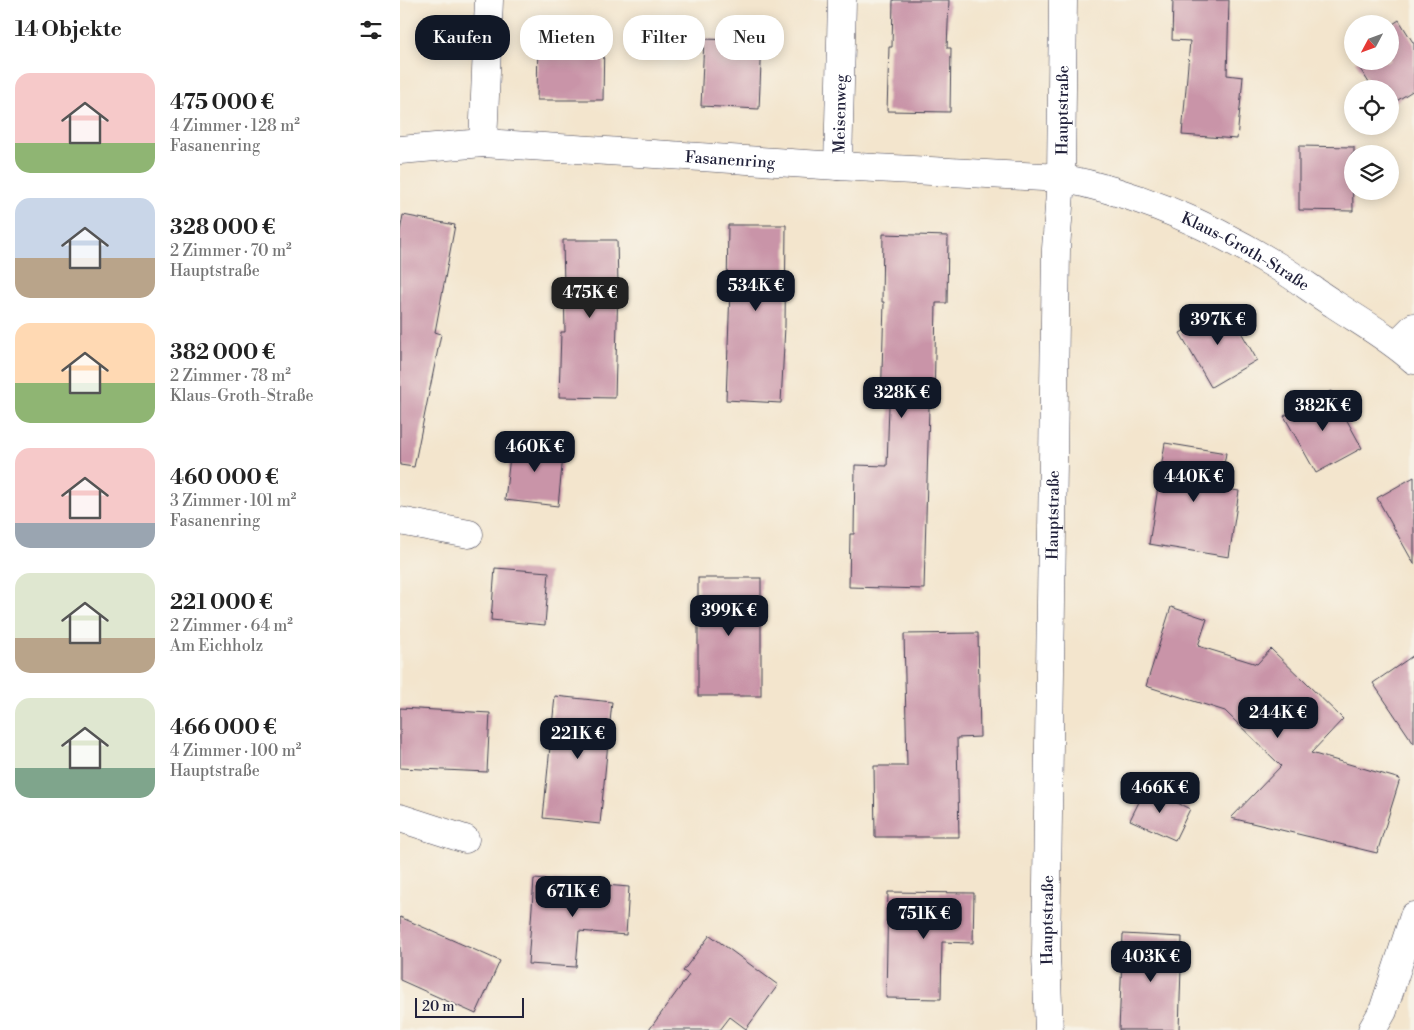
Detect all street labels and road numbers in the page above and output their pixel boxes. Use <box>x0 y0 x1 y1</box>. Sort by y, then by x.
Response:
street label: Hauptstraße <box>1052 65 1073 155</box>
street label: Meisenweg <box>829 73 851 154</box>
street label: Fasanenring <box>684 147 777 173</box>
street label: Klaus-Groth-Straße <box>1178 208 1313 295</box>
street label: Hauptstraße <box>1043 470 1064 560</box>
street label: Hauptstraße <box>1037 875 1058 965</box>

